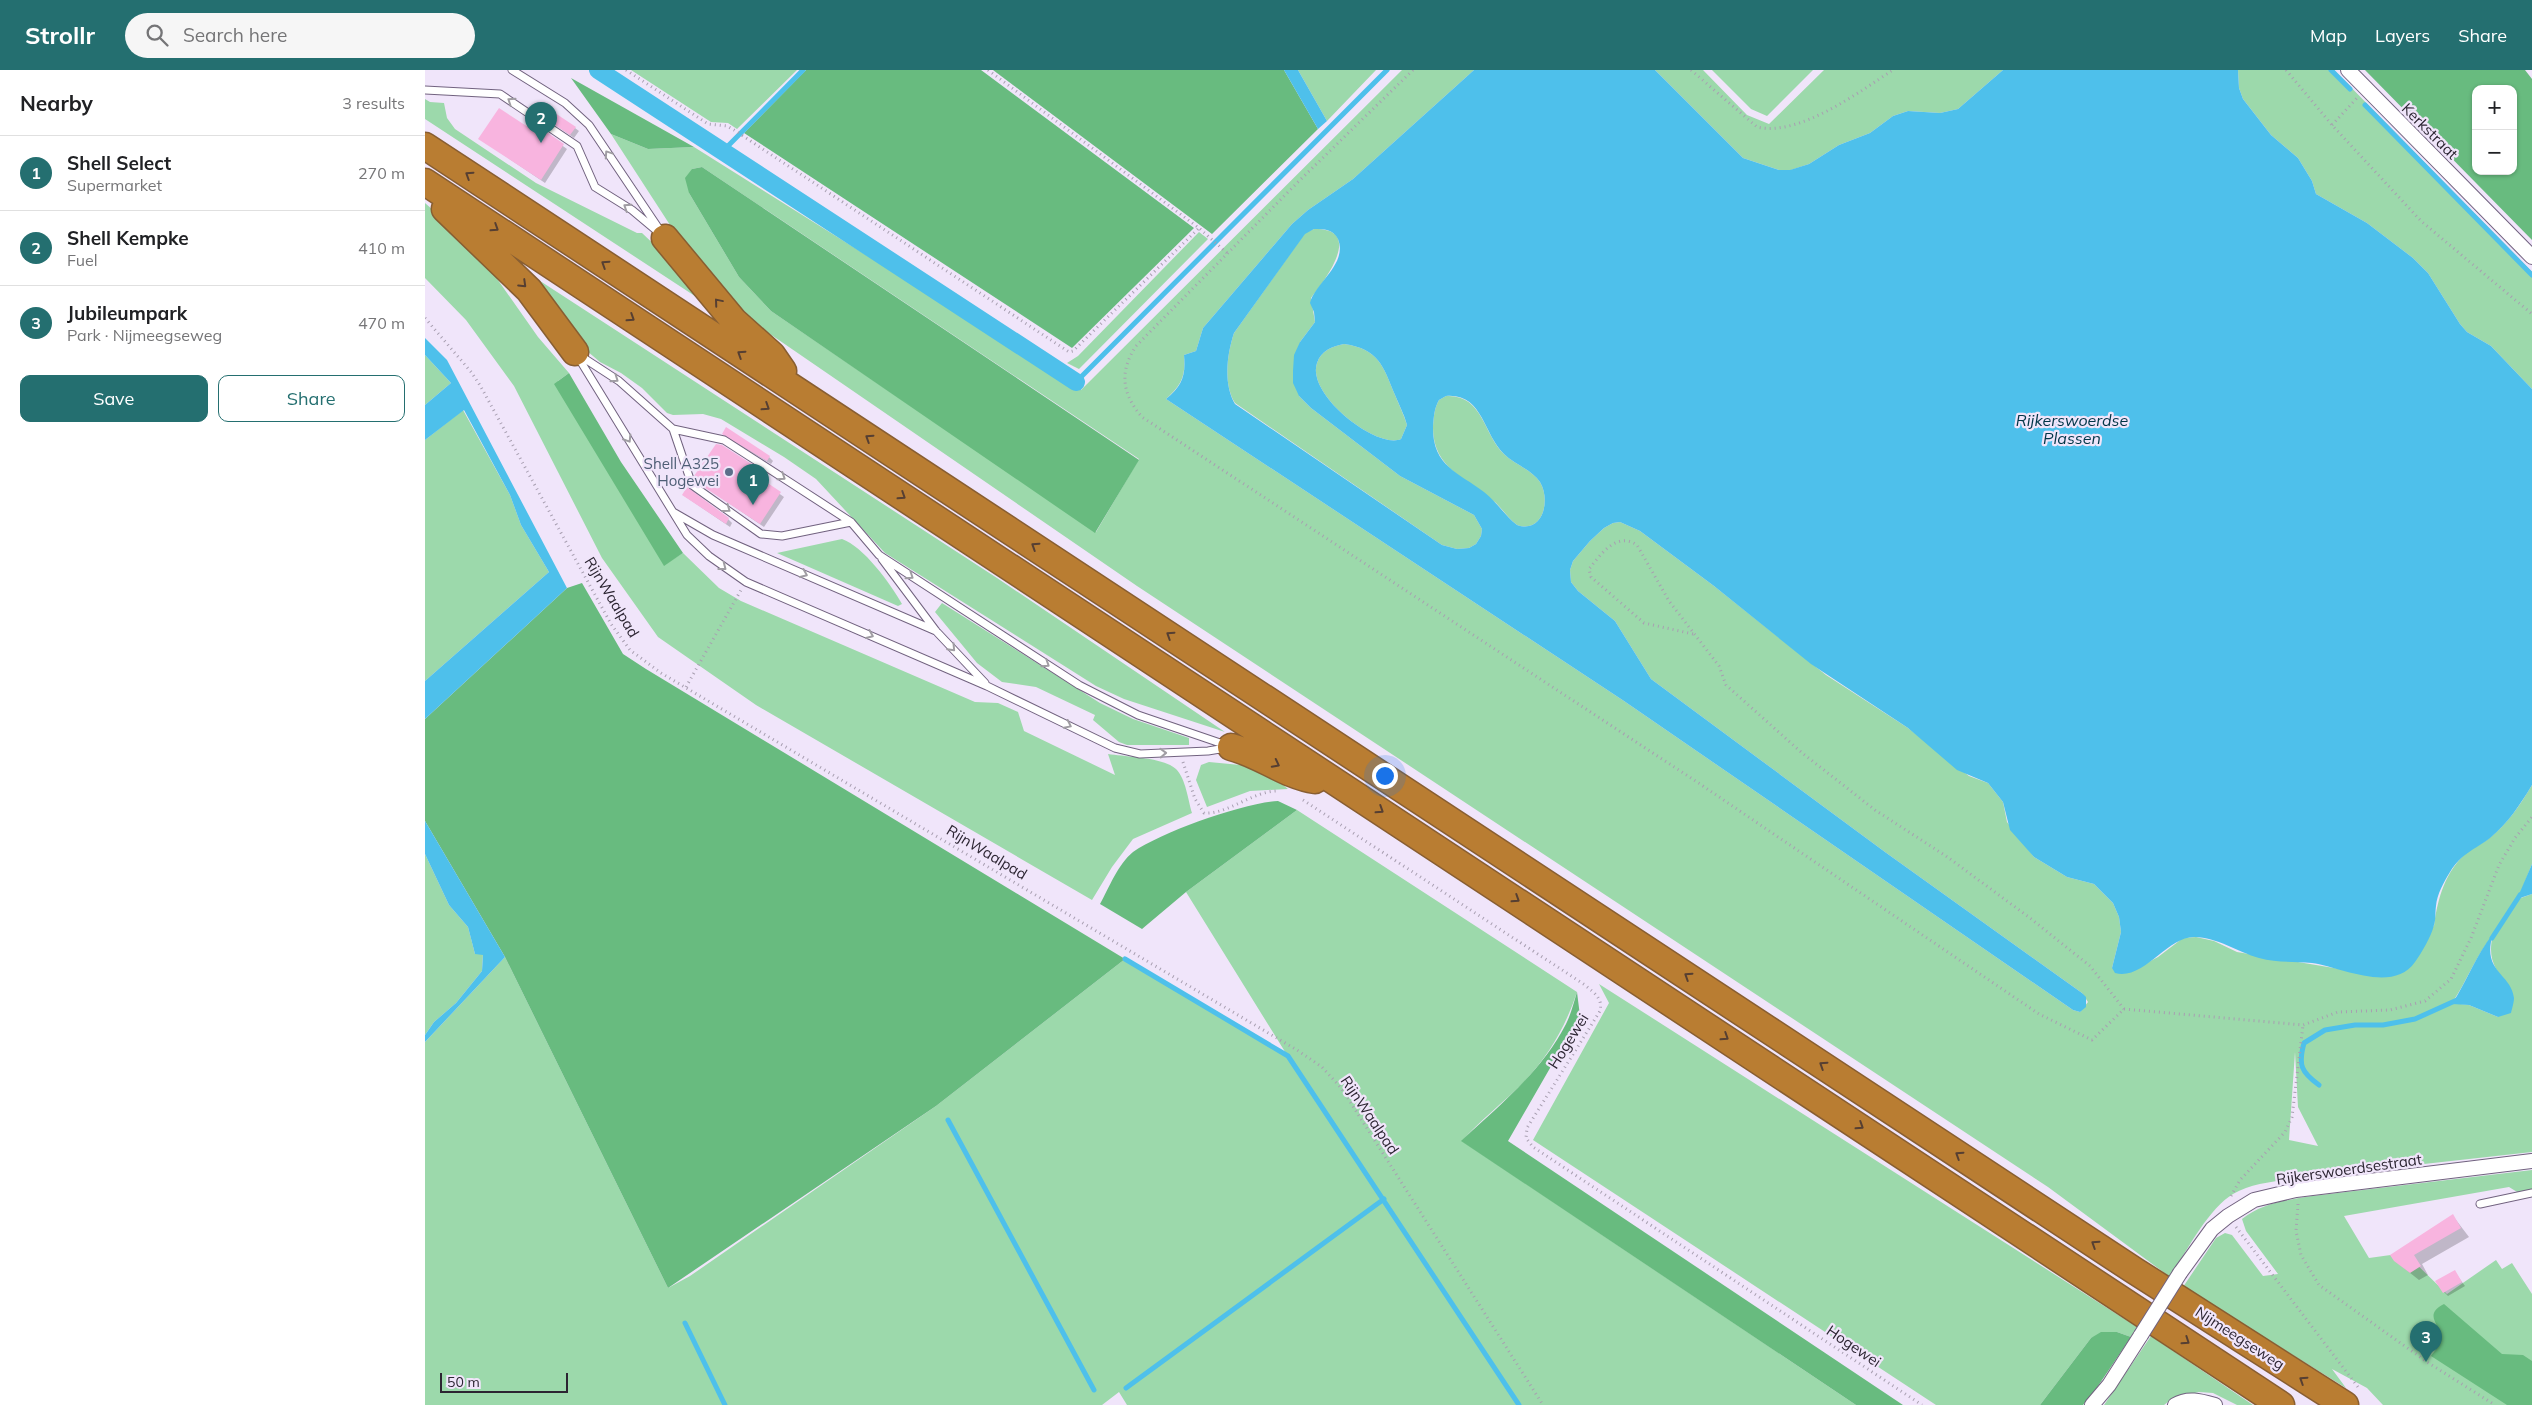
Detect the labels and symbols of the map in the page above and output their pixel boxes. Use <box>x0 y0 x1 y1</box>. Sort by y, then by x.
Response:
one-way arrow <box>507 98 516 107</box>
street label: Kerkstraat <box>2398 99 2462 163</box>
pin: 2 <box>525 102 557 143</box>
one-way arrow <box>605 150 614 159</box>
one-way arrow <box>466 172 475 181</box>
one-way arrow <box>623 204 633 213</box>
one-way arrow <box>489 222 499 231</box>
one-way arrow <box>601 261 610 271</box>
one-way arrow <box>517 278 526 287</box>
one-way arrow <box>715 298 724 307</box>
one-way arrow <box>625 312 634 321</box>
one-way arrow <box>737 350 746 360</box>
one-way arrow <box>610 373 619 382</box>
one-way arrow <box>760 401 770 410</box>
water label: Rijkerswoerdse Plassen <box>2016 410 2129 448</box>
one-way arrow <box>621 433 631 442</box>
one-way arrow <box>866 435 875 444</box>
place label: Shell A325 Hogewei <box>644 454 719 490</box>
pin: 1 <box>737 464 769 505</box>
marker: Shell A325 Hogewei <box>723 466 735 478</box>
one-way arrow <box>777 471 786 480</box>
one-way arrow <box>897 490 906 500</box>
one-way arrow <box>721 503 730 512</box>
one-way arrow <box>1031 543 1040 552</box>
street label: RijnWaalpad <box>580 553 644 641</box>
one-way arrow <box>717 561 727 570</box>
one-way arrow <box>799 568 808 579</box>
one-way arrow <box>904 570 914 579</box>
one-way arrow <box>865 629 874 640</box>
one-way arrow <box>1167 632 1176 642</box>
one-way arrow <box>946 643 955 652</box>
one-way arrow <box>1041 658 1050 668</box>
one-way arrow <box>1063 719 1072 730</box>
one-way arrow <box>1159 747 1167 758</box>
one-way arrow <box>1271 758 1280 768</box>
your location <box>1372 763 1398 789</box>
one-way arrow <box>1374 804 1384 813</box>
street label: RijnWaalpad <box>943 820 1031 884</box>
one-way arrow <box>1510 893 1520 902</box>
one-way arrow <box>1684 973 1693 982</box>
street label: Hogewei <box>1544 1010 1592 1072</box>
one-way arrow <box>1719 1030 1728 1040</box>
one-way arrow <box>1820 1062 1829 1071</box>
street label: RijnWaalpad <box>1337 1072 1403 1158</box>
one-way arrow <box>1855 1120 1864 1129</box>
street label: Rijkerswoerdsestraat <box>2275 1149 2423 1189</box>
one-way arrow <box>1955 1151 1964 1161</box>
one-way arrow <box>2091 1241 2100 1250</box>
street label: Nijmeegseweg <box>2192 1302 2288 1374</box>
street label: Hogewei <box>1823 1321 1885 1371</box>
pin: 3 <box>2410 1321 2442 1362</box>
one-way arrow <box>2181 1335 2190 1345</box>
scale bar <box>440 1370 567 1393</box>
one-way arrow <box>2300 1376 2309 1386</box>

